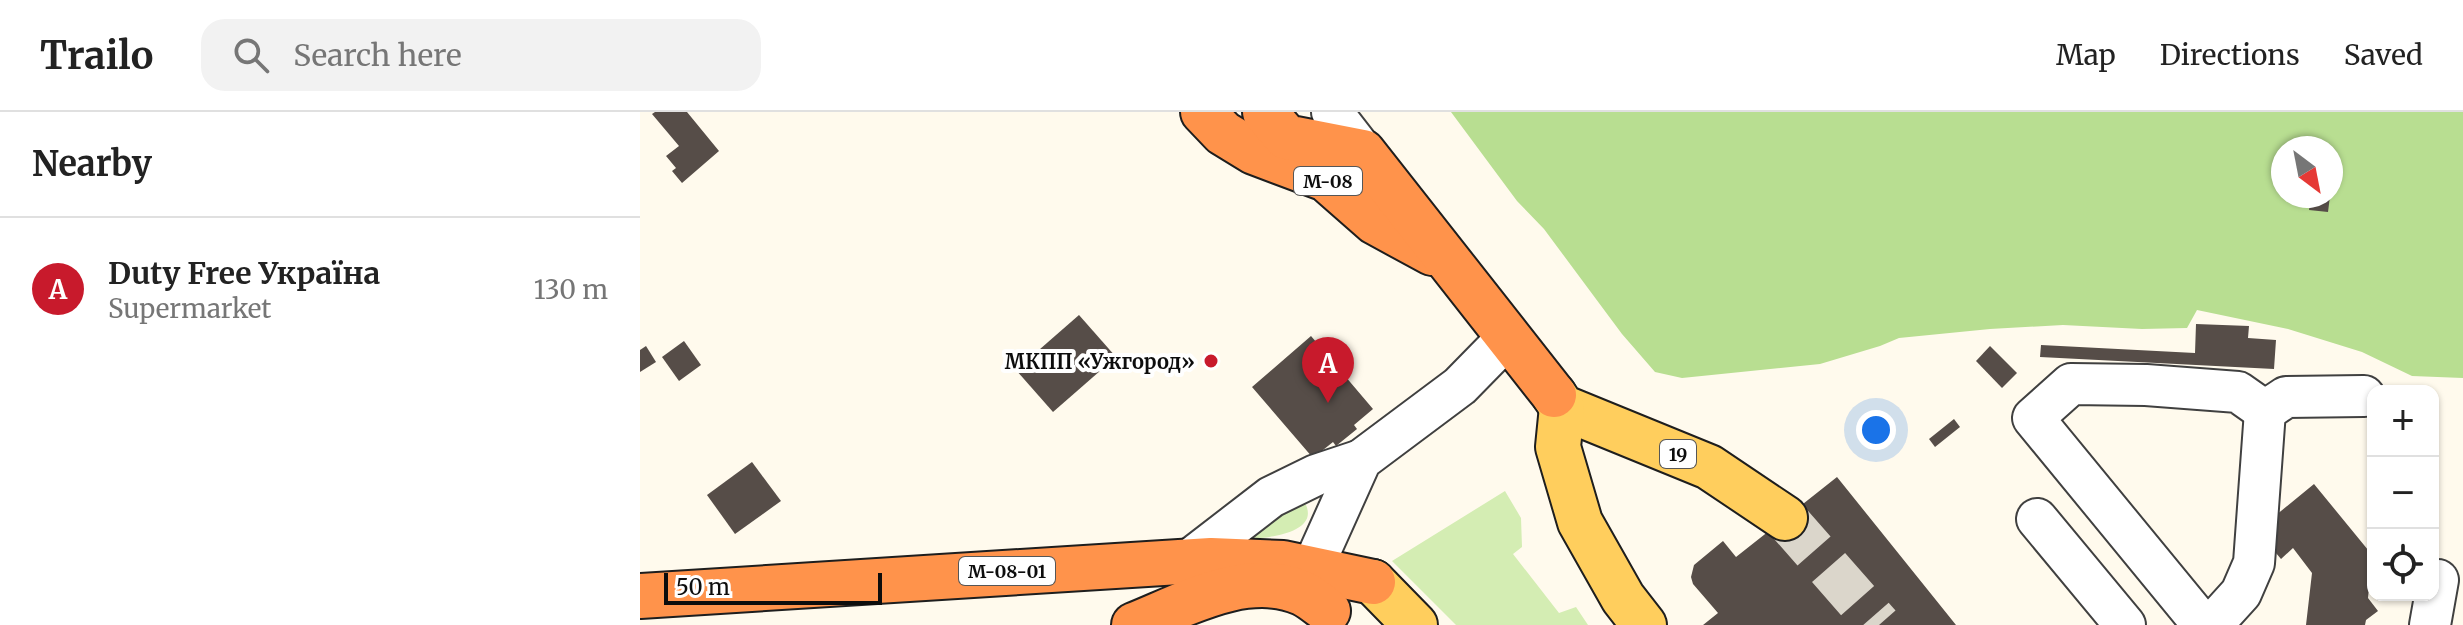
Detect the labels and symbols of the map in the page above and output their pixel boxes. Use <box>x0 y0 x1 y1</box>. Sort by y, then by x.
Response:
north arrow <box>2271 136 2343 208</box>
road number: М-08 <box>1294 167 1362 195</box>
pin: A <box>1302 337 1354 403</box>
place label: МКПП «Ужгород» <box>1005 349 1195 374</box>
marker: МКПП «Ужгород» <box>1202 352 1220 370</box>
your location <box>1856 410 1896 450</box>
road number: 19 <box>1660 440 1696 468</box>
road number: М-08-01 <box>959 557 1055 585</box>
scale bar <box>664 569 882 605</box>

